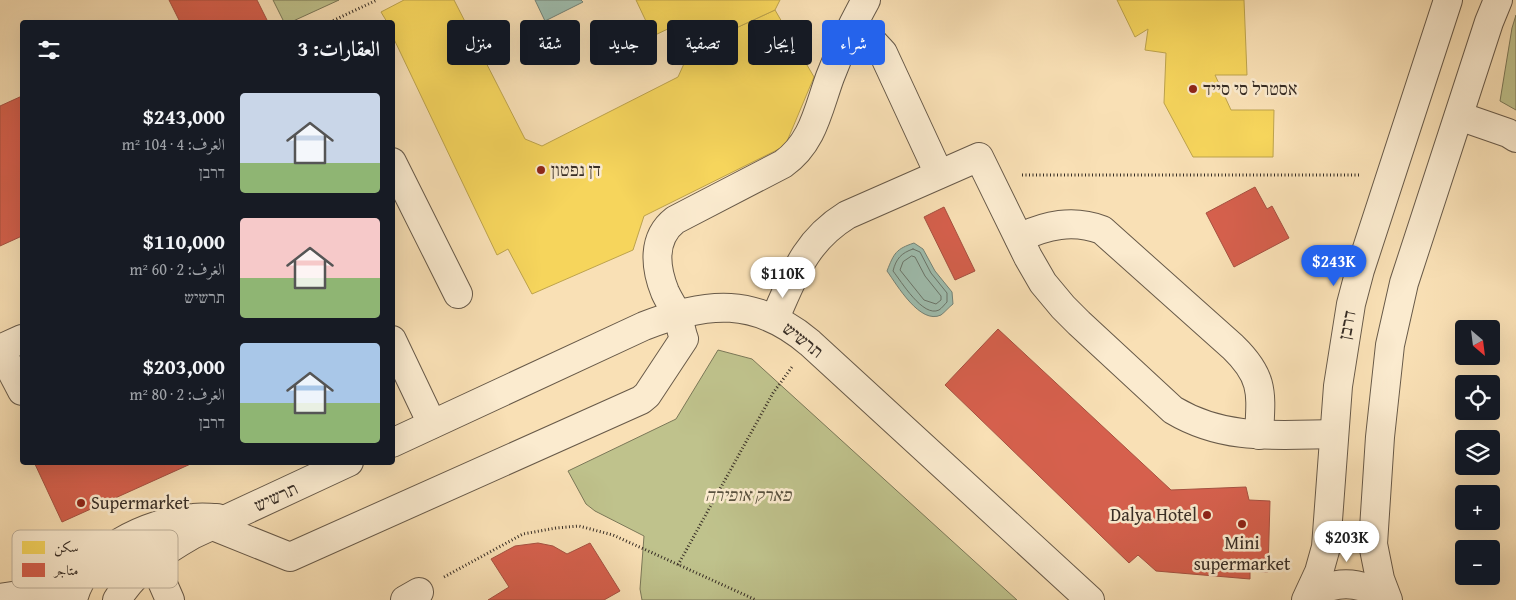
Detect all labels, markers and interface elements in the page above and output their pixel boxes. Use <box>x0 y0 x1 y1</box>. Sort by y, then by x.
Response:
chip: منزل <box>447 20 510 65</box>
chip: شقة <box>520 20 580 65</box>
chip: جديد <box>590 20 657 65</box>
chip: تصفية <box>667 20 738 65</box>
chip: إيجار <box>748 20 812 65</box>
chip: شراء <box>822 20 885 65</box>
text: العقارات: 3 <box>298 33 380 64</box>
icon: filters <box>35 36 63 64</box>
place label: אסטרל סי סייד <box>1203 75 1297 102</box>
marker: אסטרל סי סייד <box>1187 83 1199 95</box>
text: $243,000 <box>143 101 225 132</box>
icon: home <box>280 113 340 173</box>
text: الغرف: 4 · 104 m² <box>122 132 225 156</box>
place label: דן נפטון <box>551 156 601 183</box>
text: דרבן <box>199 160 225 184</box>
marker: דן נפטון <box>535 164 547 176</box>
text: $110,000 <box>143 226 225 257</box>
icon: home <box>280 238 340 298</box>
pin: $243K <box>1299 244 1369 287</box>
text: $243K <box>1312 249 1356 273</box>
pin: $110K <box>748 256 818 299</box>
text: الغرف: 2 · 60 m² <box>129 257 225 281</box>
text: $110K <box>761 261 805 285</box>
text: תרשיש <box>184 285 225 309</box>
street label: דרבן <box>1330 308 1363 342</box>
street label: תרשיש <box>777 315 830 364</box>
north arrow <box>1455 320 1500 365</box>
map controls <box>1455 320 1500 585</box>
text: $203,000 <box>143 351 225 382</box>
icon: home <box>280 363 340 423</box>
button: locate <box>1455 375 1500 420</box>
text: الغرف: 2 · 80 m² <box>129 382 225 406</box>
text: דרבן <box>199 410 225 434</box>
button: layers <box>1455 430 1500 475</box>
street label: תרשיש <box>249 475 302 518</box>
park label: פארק אופירה <box>705 481 792 508</box>
button: + <box>1455 485 1500 530</box>
place label: Supermarket <box>91 489 190 516</box>
marker: Supermarket <box>75 497 87 509</box>
place label: Dalya Hotel <box>1110 501 1197 528</box>
marker: Dalya Hotel <box>1201 509 1213 521</box>
marker: Mini supermarket <box>1236 518 1248 530</box>
pin: $203K <box>1312 520 1382 563</box>
text: $203K <box>1325 525 1369 549</box>
place label: Mini supermarket <box>1194 529 1291 577</box>
legend <box>12 530 178 588</box>
text: سكن <box>54 537 79 557</box>
button: − <box>1455 540 1500 585</box>
text: متاجر <box>52 560 78 580</box>

